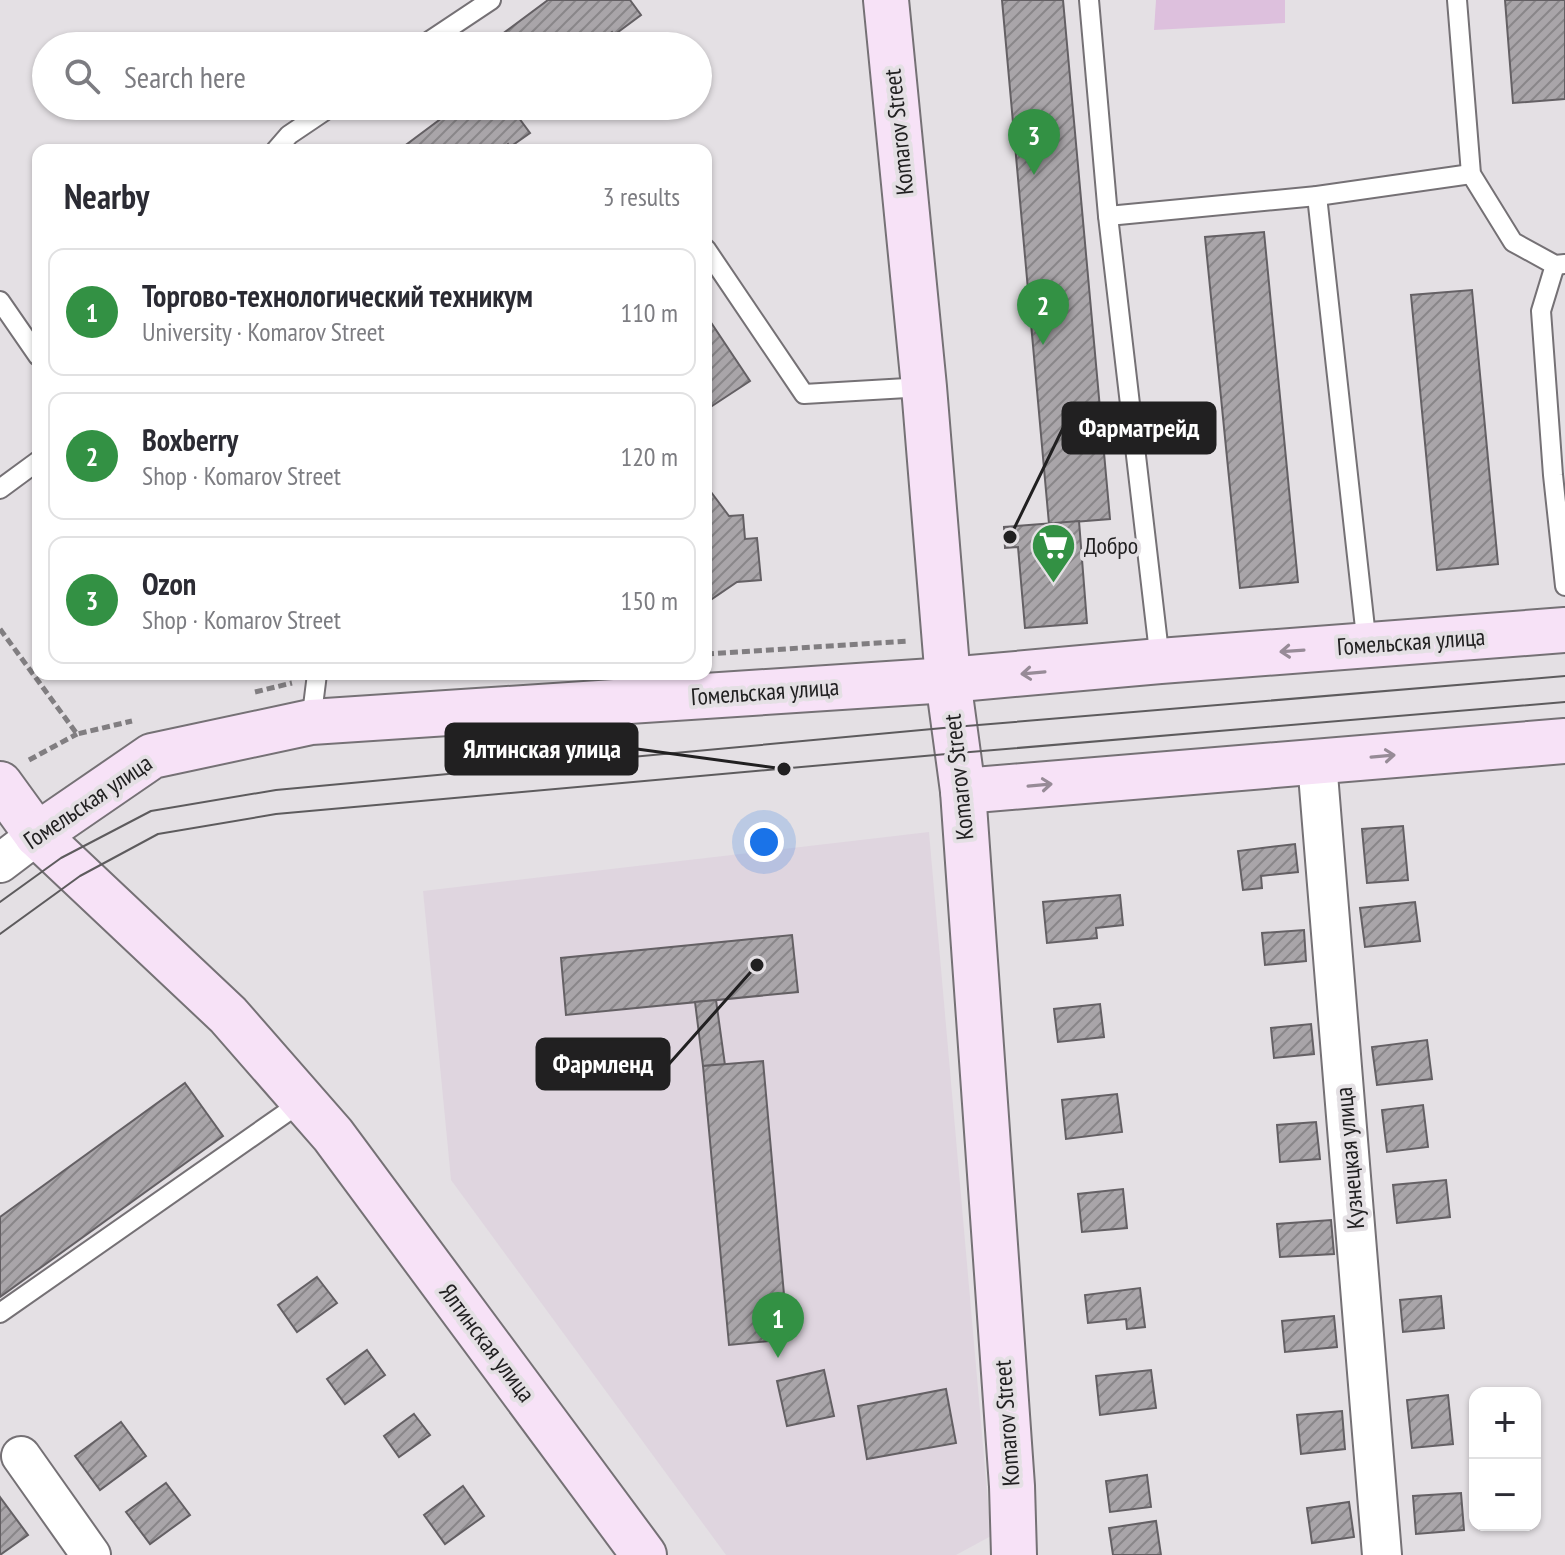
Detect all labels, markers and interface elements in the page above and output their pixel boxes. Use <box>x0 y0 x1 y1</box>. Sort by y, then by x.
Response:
search box <box>32 32 712 120</box>
icon: search <box>60 54 104 98</box>
text: Search here <box>124 57 246 96</box>
street label: Komarov Street <box>876 67 921 197</box>
pin: 3 <box>1008 109 1060 175</box>
text: Nearby <box>64 174 149 218</box>
text: 3 results <box>603 180 680 213</box>
text: Торгово-технологический техникум <box>142 276 533 315</box>
pin: 2 <box>1017 279 1069 345</box>
text: 1 <box>86 296 98 329</box>
text: 110 m <box>620 296 678 329</box>
text: University · Komarov Street <box>142 315 385 348</box>
callout: Фарматрейд <box>1063 403 1215 453</box>
text: Фарматрейд <box>1079 411 1200 444</box>
text: Boxberry <box>142 420 238 459</box>
text: 2 <box>86 440 98 473</box>
text: 120 m <box>620 440 678 473</box>
text: Shop · Komarov Street <box>142 459 341 492</box>
supermarket icon: Добро <box>1029 522 1077 585</box>
place label: Добро <box>1084 530 1138 561</box>
text: Ozon <box>142 564 196 603</box>
text: 3 <box>86 584 98 617</box>
text: 150 m <box>620 584 678 617</box>
text: Shop · Komarov Street <box>142 603 341 636</box>
street label: Гомельская улица <box>1336 621 1486 662</box>
one-way arrow <box>1279 644 1306 659</box>
one-way arrow <box>1020 665 1047 680</box>
street label: Гомельская улица <box>690 671 840 712</box>
street label: Komarov Street <box>936 712 981 842</box>
callout: Ялтинская улица <box>446 724 637 774</box>
text: Ялтинская улица <box>463 732 621 765</box>
street label: Гомельская улица <box>18 747 158 856</box>
one-way arrow <box>1369 748 1396 763</box>
one-way arrow <box>1026 777 1053 792</box>
your location <box>744 822 784 862</box>
callout: Фармленд <box>537 1039 669 1089</box>
text: Фармленд <box>553 1047 654 1080</box>
street label: Кузнецкая улица <box>1328 1086 1371 1230</box>
street label: Ялтинская улица <box>433 1277 542 1408</box>
pin: 1 <box>752 1292 804 1358</box>
street label: Komarov Street <box>987 1358 1026 1487</box>
map controls <box>1469 1387 1541 1531</box>
button: + <box>1469 1387 1541 1459</box>
button: − <box>1469 1459 1541 1531</box>

